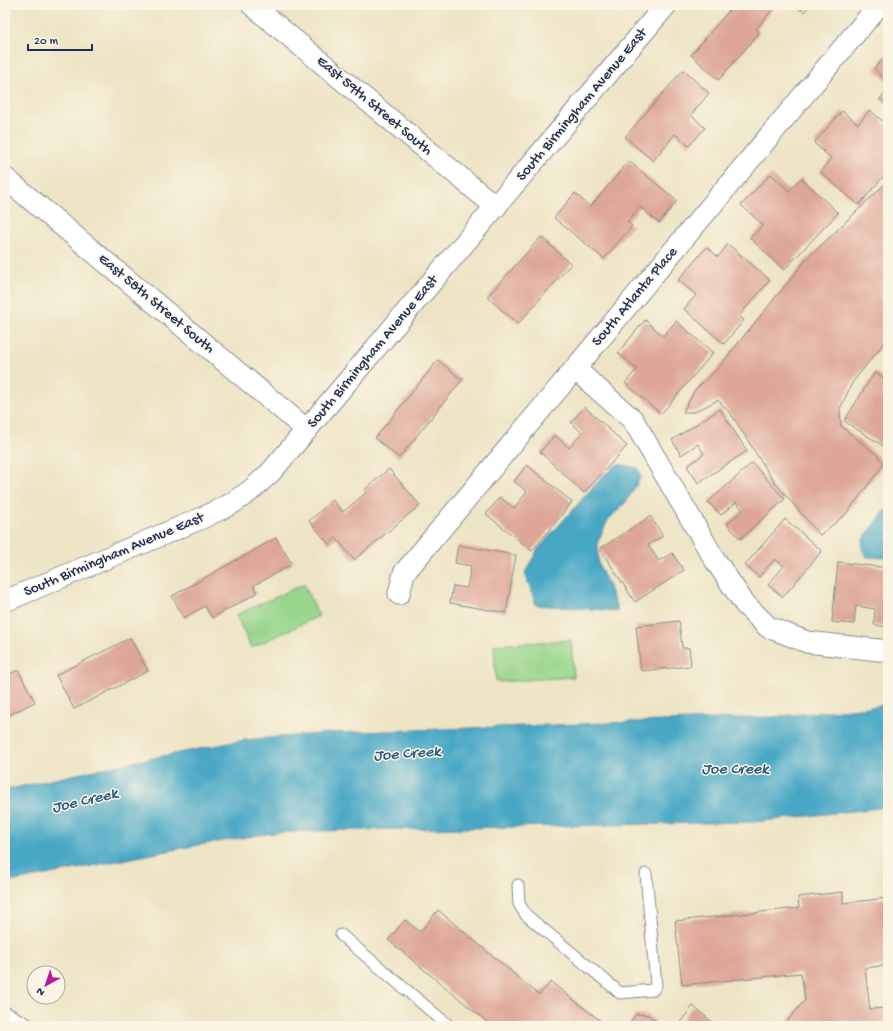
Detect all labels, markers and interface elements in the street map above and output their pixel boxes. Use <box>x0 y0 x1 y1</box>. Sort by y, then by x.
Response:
street label: South Birmingham Avenue East <box>513 24 652 185</box>
scale bar <box>28 26 92 52</box>
text: 20 m <box>34 35 59 49</box>
street label: East 59th Street South <box>312 52 436 160</box>
street label: South Atlanta Place <box>588 244 682 350</box>
street label: East 58th Street South <box>94 250 218 358</box>
street label: South Birmingham Avenue East <box>304 271 443 432</box>
street label: South Birmingham Avenue East <box>21 508 208 601</box>
water label: Joe Creek <box>373 743 443 767</box>
water label: Joe Creek <box>702 761 770 780</box>
water label: Joe Creek <box>50 785 122 819</box>
north arrow <box>26 965 66 1005</box>
text: N <box>34 984 47 998</box>

